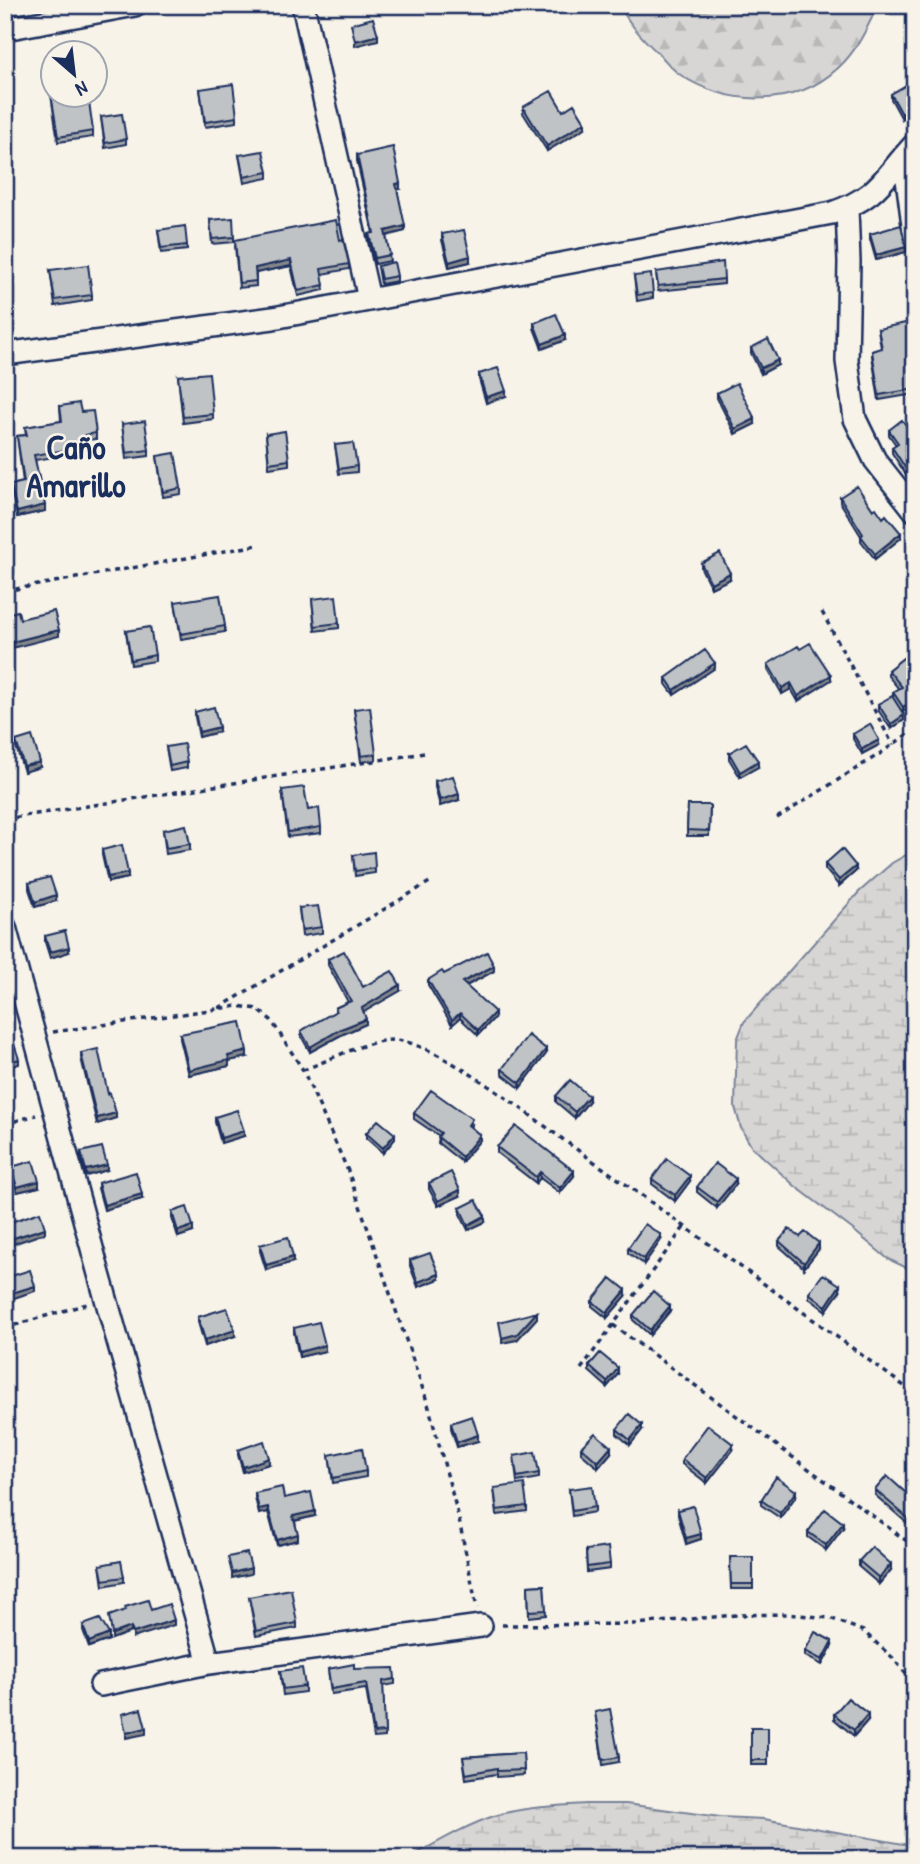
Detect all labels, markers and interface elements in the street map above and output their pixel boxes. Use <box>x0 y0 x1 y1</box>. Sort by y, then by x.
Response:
north arrow <box>38 38 108 108</box>
text: N <box>71 75 93 103</box>
district label: Caño Amarillo <box>26 425 126 507</box>

